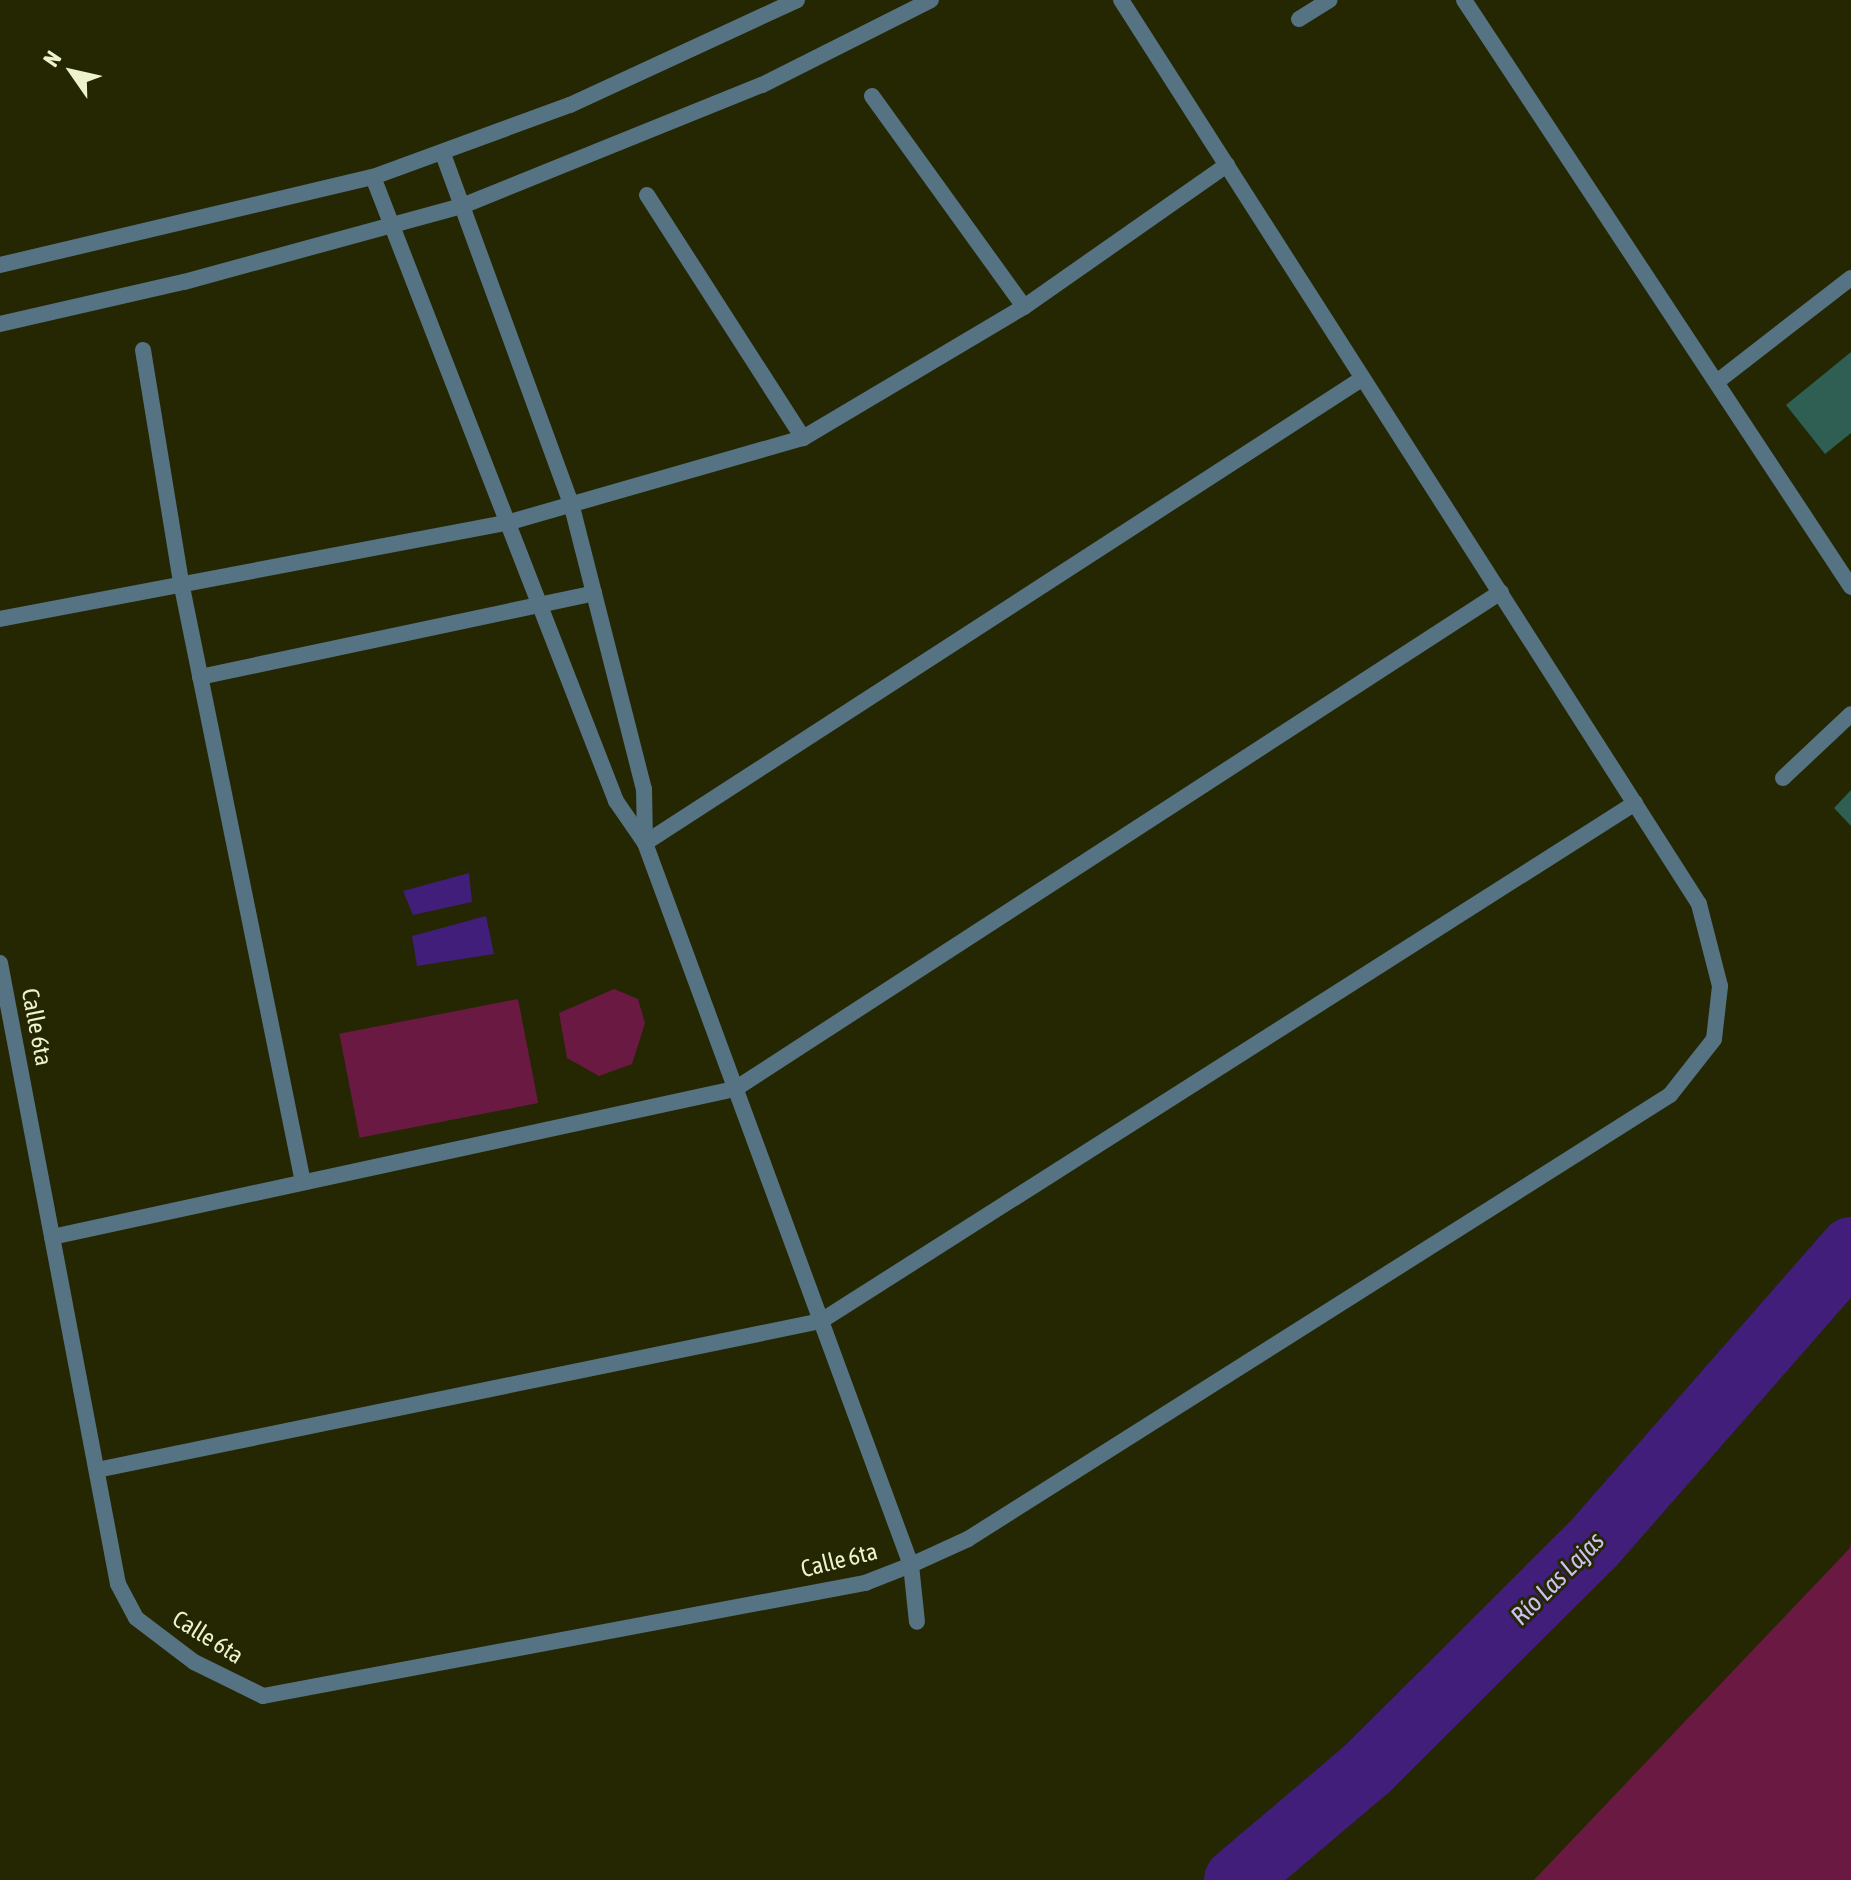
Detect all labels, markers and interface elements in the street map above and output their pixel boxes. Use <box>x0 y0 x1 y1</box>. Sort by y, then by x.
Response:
north arrow <box>32 32 112 112</box>
text: N <box>38 46 67 71</box>
street label: Calle 6ta <box>15 986 59 1068</box>
water label: Río Las Lajas <box>1505 1526 1611 1632</box>
street label: Calle 6ta <box>798 1537 880 1583</box>
street label: Calle 6ta <box>167 1604 249 1670</box>

